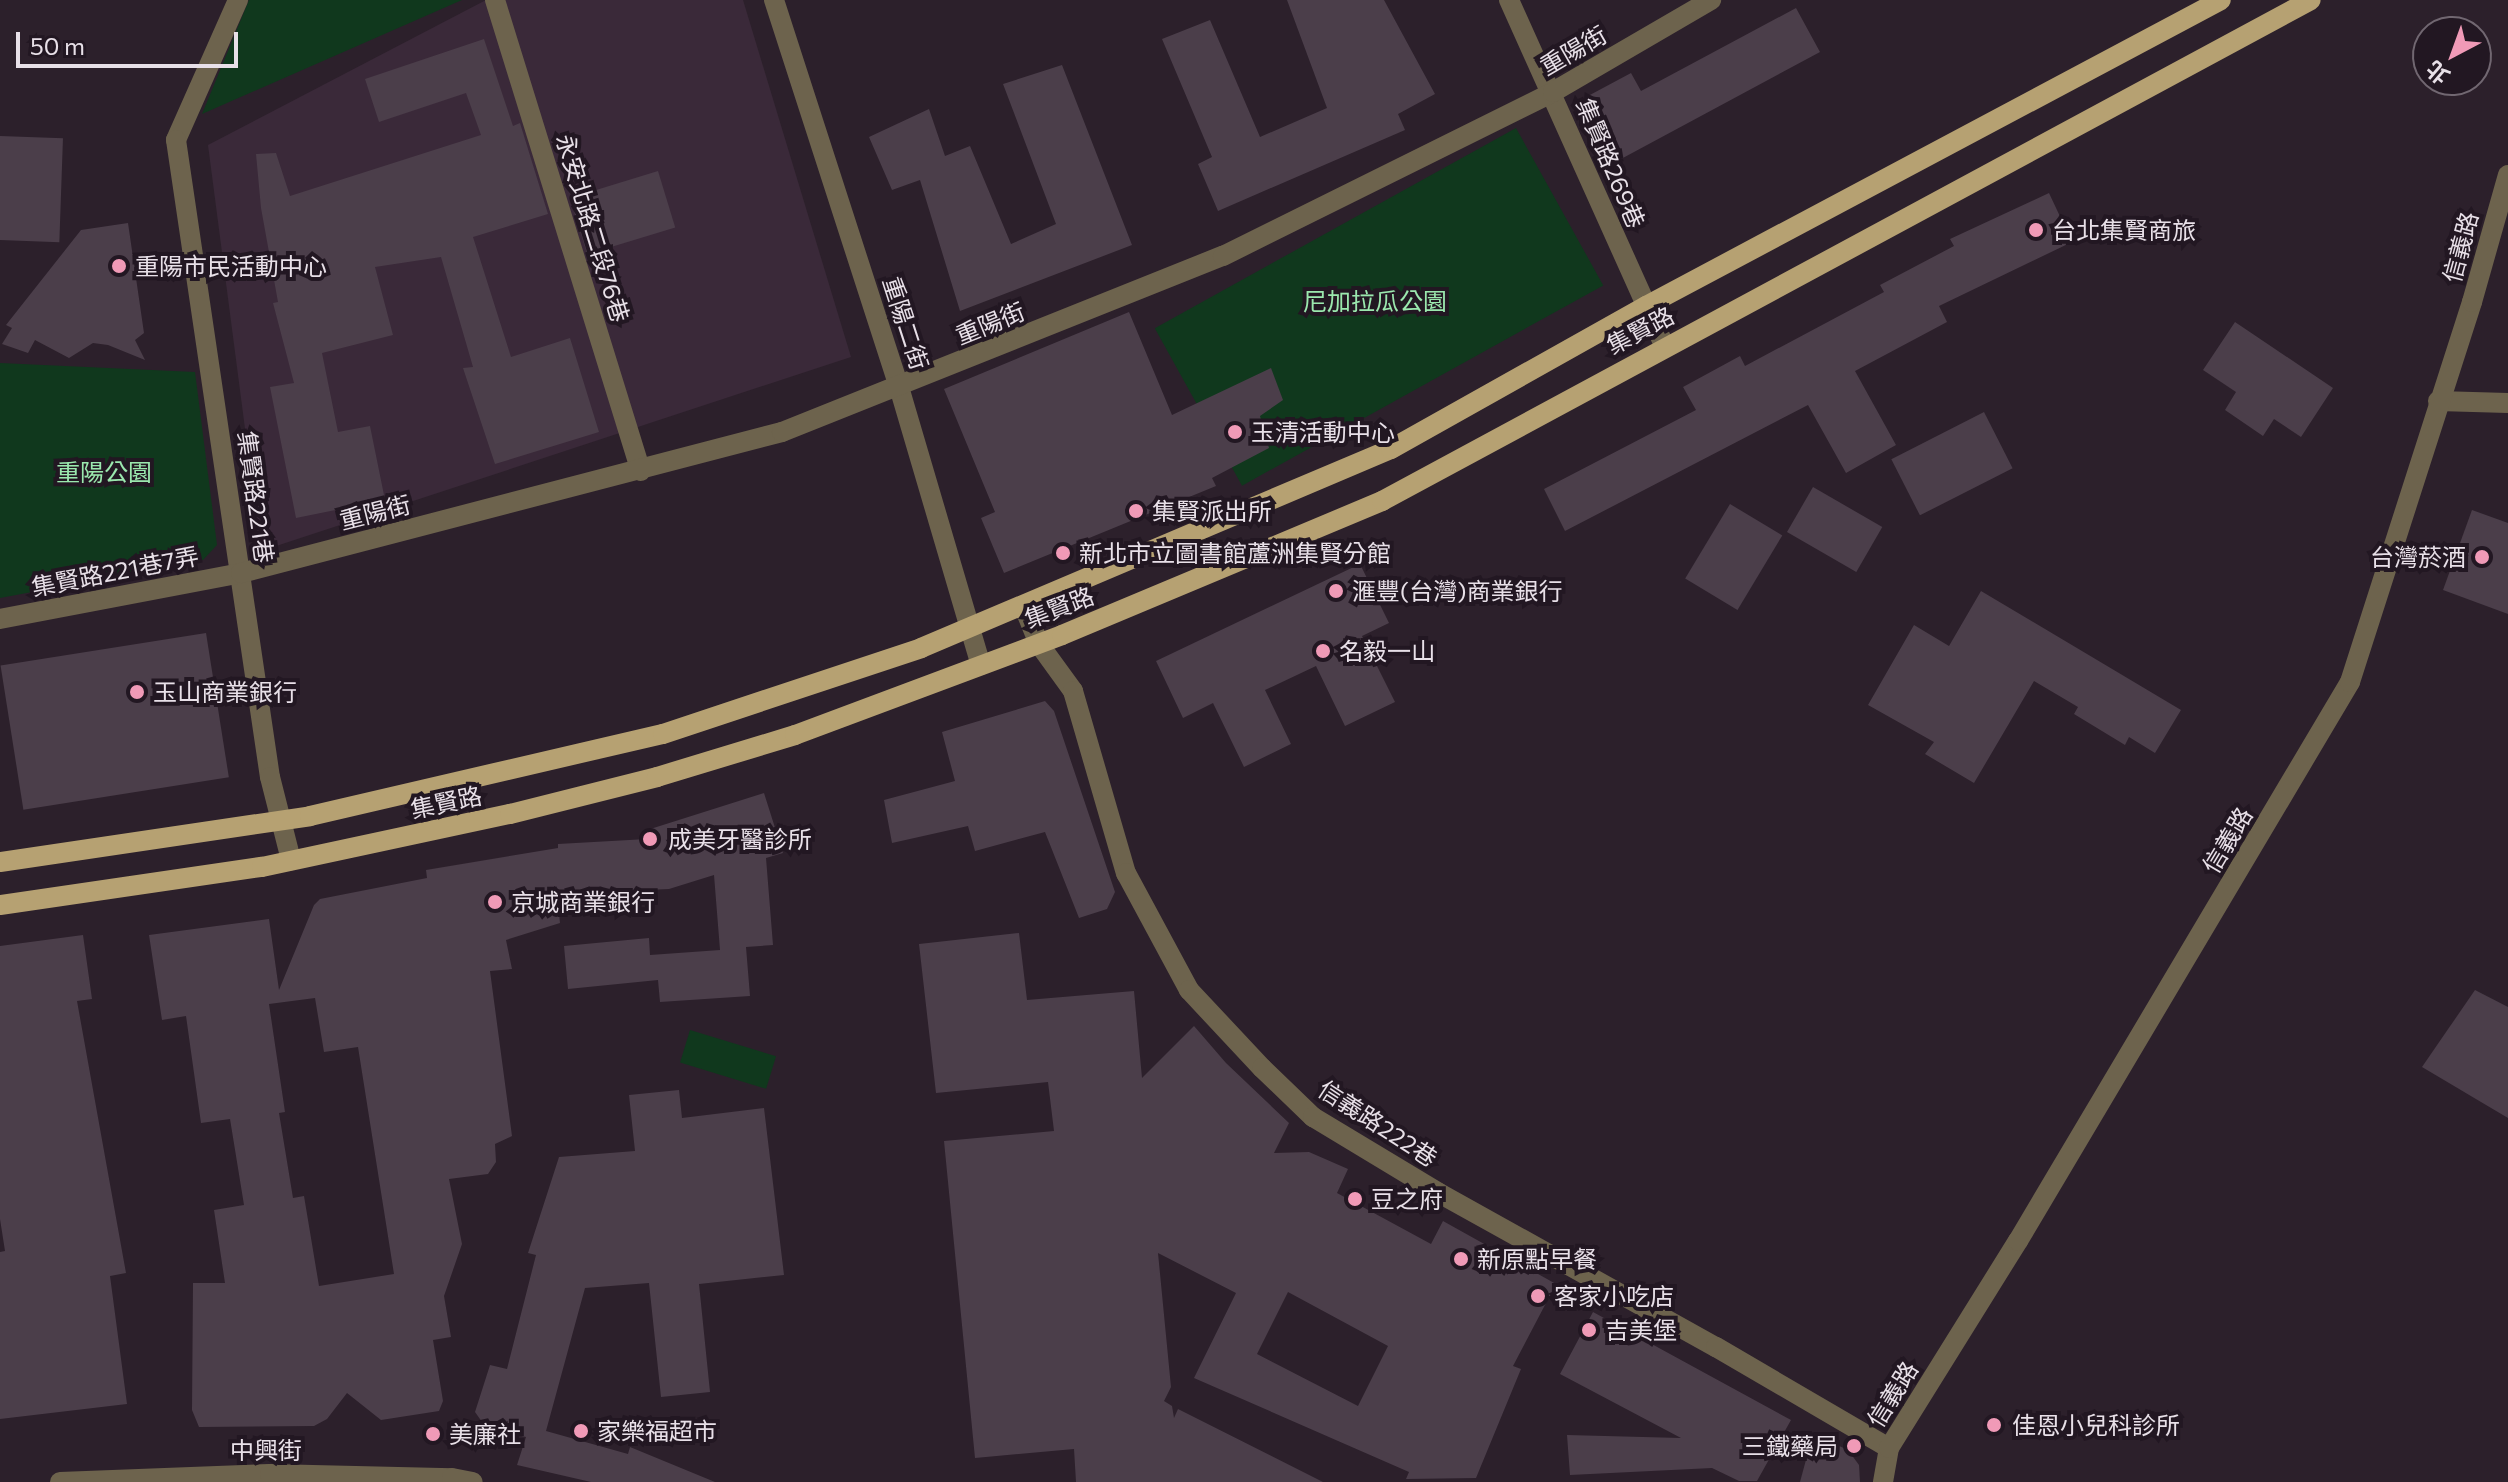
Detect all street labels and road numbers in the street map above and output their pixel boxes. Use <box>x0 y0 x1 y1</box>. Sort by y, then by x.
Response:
street label: 重陽街 <box>1535 20 1611 80</box>
street label: 集賢路269巷 <box>1571 94 1651 232</box>
street label: 永安北路二段76巷 <box>551 130 635 326</box>
street label: 信義路 <box>2437 208 2483 286</box>
street label: 重陽二街 <box>877 273 935 373</box>
street label: 重陽街 <box>951 296 1029 350</box>
street label: 集賢路 <box>1601 300 1679 360</box>
street label: 集賢路221巷 <box>232 429 280 565</box>
street label: 重陽街 <box>337 489 413 535</box>
street label: 集賢路221巷7弄 <box>29 541 201 601</box>
street label: 集賢路 <box>1020 581 1098 633</box>
street label: 集賢路 <box>408 780 484 824</box>
street label: 信義路 <box>2196 802 2258 878</box>
street label: 信義路222巷 <box>1313 1074 1443 1172</box>
street label: 信義路 <box>1861 1356 1923 1432</box>
street label: 中興街 <box>230 1436 302 1464</box>

